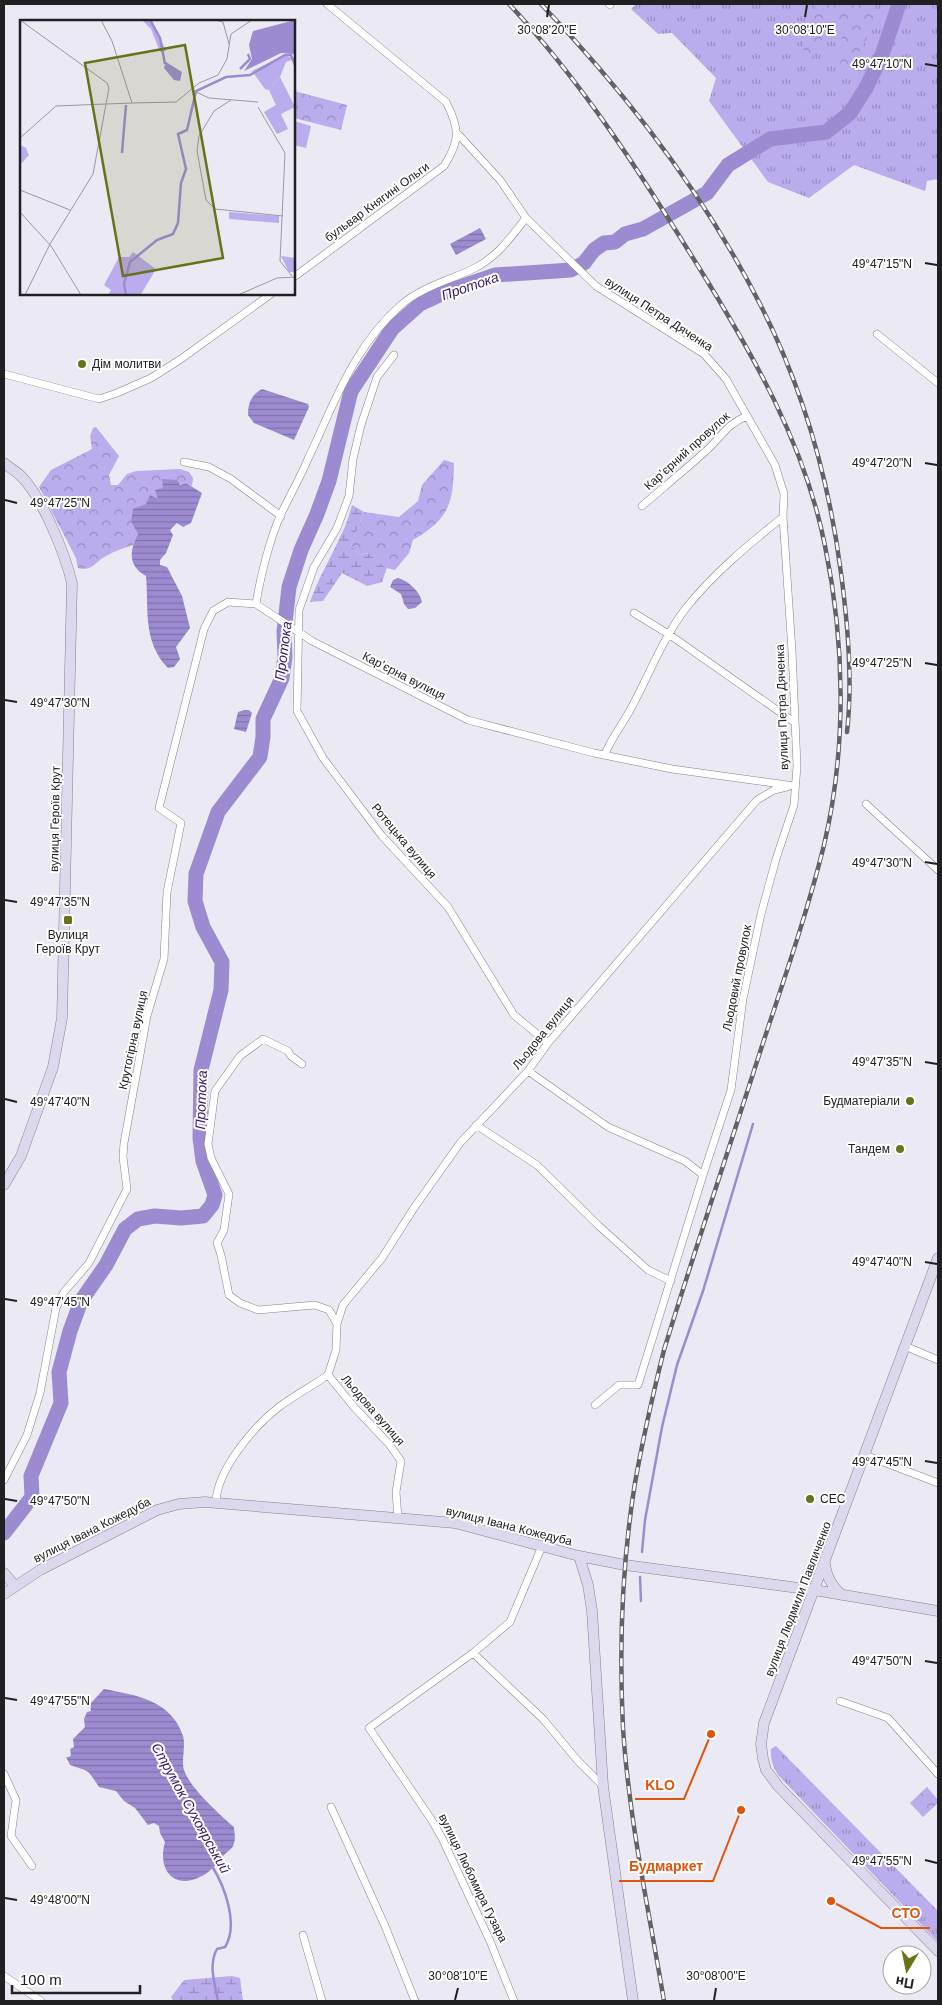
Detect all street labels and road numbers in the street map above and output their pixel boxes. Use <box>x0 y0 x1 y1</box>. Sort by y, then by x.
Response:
street label: бульвар Княгині Ольги <box>322 159 432 245</box>
street label: вулиця Петра Дяченка <box>602 274 716 354</box>
street label: Карʼєрний провулок <box>641 409 733 493</box>
street label: вулиця Петра Дяченка <box>773 644 791 770</box>
street label: Карʼєрна вулиця <box>360 649 448 703</box>
street label: вулиця Героїв Крут <box>47 765 63 872</box>
street label: Ротецька вулиця <box>369 801 439 881</box>
street label: Льодовий провулок <box>720 923 754 1032</box>
street label: Крутогірна вулиця <box>116 989 150 1091</box>
street label: Льодова вулиця <box>509 994 577 1072</box>
street label: Льодова вулиця <box>338 1372 408 1448</box>
street label: вулиця Івана Кожедуба <box>31 1494 153 1566</box>
street label: вулиця Івана Кожедуба <box>444 1504 574 1549</box>
street label: вулиця Людмили Павличенко <box>762 1519 834 1678</box>
street label: вулиця Любомира Гузара <box>436 1811 510 1945</box>

